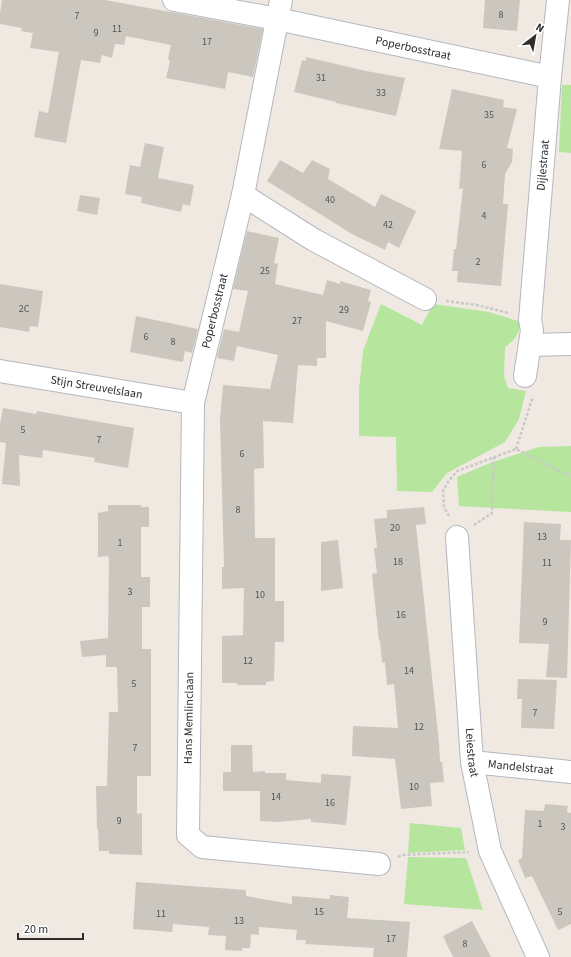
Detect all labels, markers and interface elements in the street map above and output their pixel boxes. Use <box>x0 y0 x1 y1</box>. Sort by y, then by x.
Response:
house number: 8 <box>499 8 504 22</box>
house number: 7 <box>75 9 80 23</box>
north arrow <box>515 16 555 56</box>
text: N <box>533 20 547 36</box>
house number: 11 <box>112 22 122 36</box>
house number: 9 <box>94 26 99 40</box>
street label: Poperbosstraat <box>374 32 453 64</box>
house number: 17 <box>202 35 212 49</box>
house number: 31 <box>316 71 326 85</box>
house number: 33 <box>376 86 386 100</box>
house number: 35 <box>484 108 494 122</box>
street label: Dijlestraat <box>532 139 553 191</box>
house number: 6 <box>482 158 487 172</box>
house number: 40 <box>325 193 335 207</box>
house number: 4 <box>482 209 487 223</box>
house number: 42 <box>383 218 393 232</box>
house number: 2 <box>476 255 481 269</box>
house number: 25 <box>260 264 270 278</box>
street label: Poperbosstraat <box>197 272 233 350</box>
house number: 2C <box>19 302 30 316</box>
house number: 29 <box>339 303 349 317</box>
house number: 27 <box>292 314 302 328</box>
house number: 6 <box>144 330 149 344</box>
house number: 8 <box>171 335 176 349</box>
street label: Stijn Streuvelslaan <box>49 371 144 403</box>
house number: 5 <box>21 423 26 437</box>
house number: 7 <box>97 433 102 447</box>
house number: 6 <box>240 447 245 461</box>
house number: 8 <box>236 503 241 517</box>
house number: 20 <box>390 521 400 535</box>
house number: 13 <box>537 530 547 544</box>
house number: 1 <box>118 536 123 550</box>
house number: 18 <box>393 555 403 569</box>
house number: 11 <box>542 556 552 570</box>
house number: 3 <box>128 585 133 599</box>
house number: 10 <box>255 588 265 602</box>
house number: 16 <box>396 608 406 622</box>
house number: 9 <box>543 615 548 629</box>
house number: 12 <box>243 654 253 668</box>
house number: 14 <box>404 664 414 678</box>
street label: Hans Memlinclaan <box>180 672 198 764</box>
house number: 5 <box>132 677 137 691</box>
house number: 7 <box>533 706 538 720</box>
house number: 12 <box>414 720 424 734</box>
street label: Leiestraat <box>461 727 483 779</box>
house number: 7 <box>133 741 138 755</box>
street label: Mandelstraat <box>487 755 554 779</box>
house number: 10 <box>409 780 419 794</box>
house number: 14 <box>271 790 281 804</box>
house number: 16 <box>325 796 335 810</box>
house number: 9 <box>117 814 122 828</box>
house number: 1 <box>538 817 543 831</box>
house number: 3 <box>561 820 566 834</box>
house number: 15 <box>314 905 324 919</box>
house number: 5 <box>558 905 563 919</box>
house number: 11 <box>156 907 166 921</box>
house number: 13 <box>234 914 244 928</box>
scale bar <box>18 915 83 941</box>
text: 20 m <box>24 921 48 938</box>
house number: 17 <box>386 932 396 946</box>
house number: 8 <box>463 937 468 951</box>

